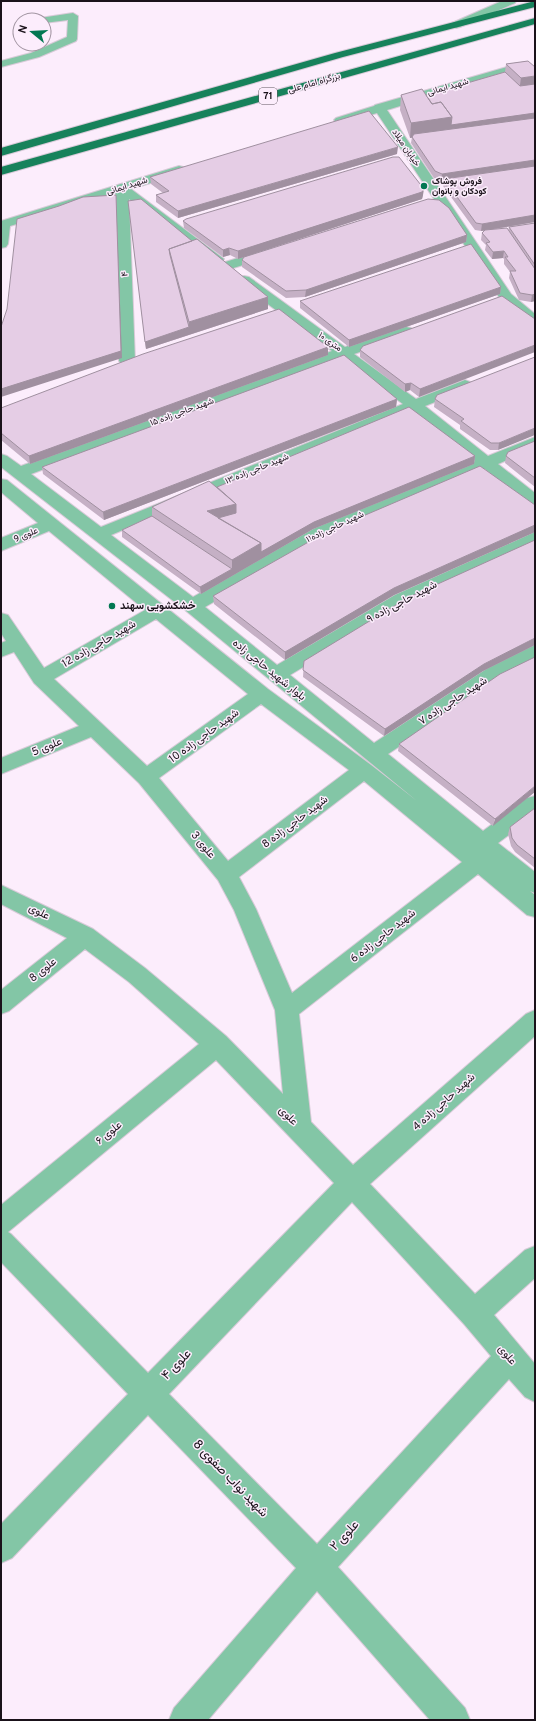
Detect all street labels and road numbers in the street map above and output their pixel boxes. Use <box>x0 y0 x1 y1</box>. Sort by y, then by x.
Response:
street label: بزرگراه امام علی <box>287 70 342 96</box>
street label: شهید ایمانی <box>426 76 470 98</box>
road number: 71 <box>259 88 277 104</box>
street label: خیابان میلاد <box>390 127 422 169</box>
street label: شهید ایمانی <box>105 175 149 197</box>
street label: ۴ <box>119 271 131 277</box>
street label: ۱۰ متری <box>316 330 344 354</box>
street label: شهید حاجی زاده ۱۵ <box>149 395 215 429</box>
street label: شهید حاجی زاده ۱۳ <box>223 451 291 487</box>
street label: شهید حاجی زاده۱۱ <box>304 509 366 545</box>
street label: علوی 9 <box>12 525 40 545</box>
street label: شهید حاجی زاده ۹ <box>364 577 440 626</box>
street label: شهید حاجی زاده 12 <box>59 617 139 671</box>
street label: بلوار شهید حاجی زاده <box>229 636 309 704</box>
street label: شهید حاجی زاده ۷ <box>416 673 490 728</box>
street label: شهید حاجی زاده 10 <box>166 706 242 766</box>
street label: علوی 5 <box>30 735 64 759</box>
street label: شهید حاجی زاده 8 <box>259 792 331 851</box>
street label: علوی 3 <box>188 829 219 862</box>
street label: علوی <box>26 901 52 923</box>
street label: شهید حاجی زاده 6 <box>348 906 419 966</box>
street label: علوی 8 <box>26 955 60 985</box>
street label: شهید حاجی زاده 4 <box>410 1070 478 1134</box>
street label: علوی <box>275 1103 301 1129</box>
street label: علوی ۶ <box>93 1118 125 1148</box>
street label: علوی <box>495 1342 520 1368</box>
street label: علوی ۴ <box>159 1346 196 1384</box>
street label: شهید نواب صفوی 8 <box>189 1437 271 1521</box>
street label: علوی ۲ <box>327 1517 363 1555</box>

